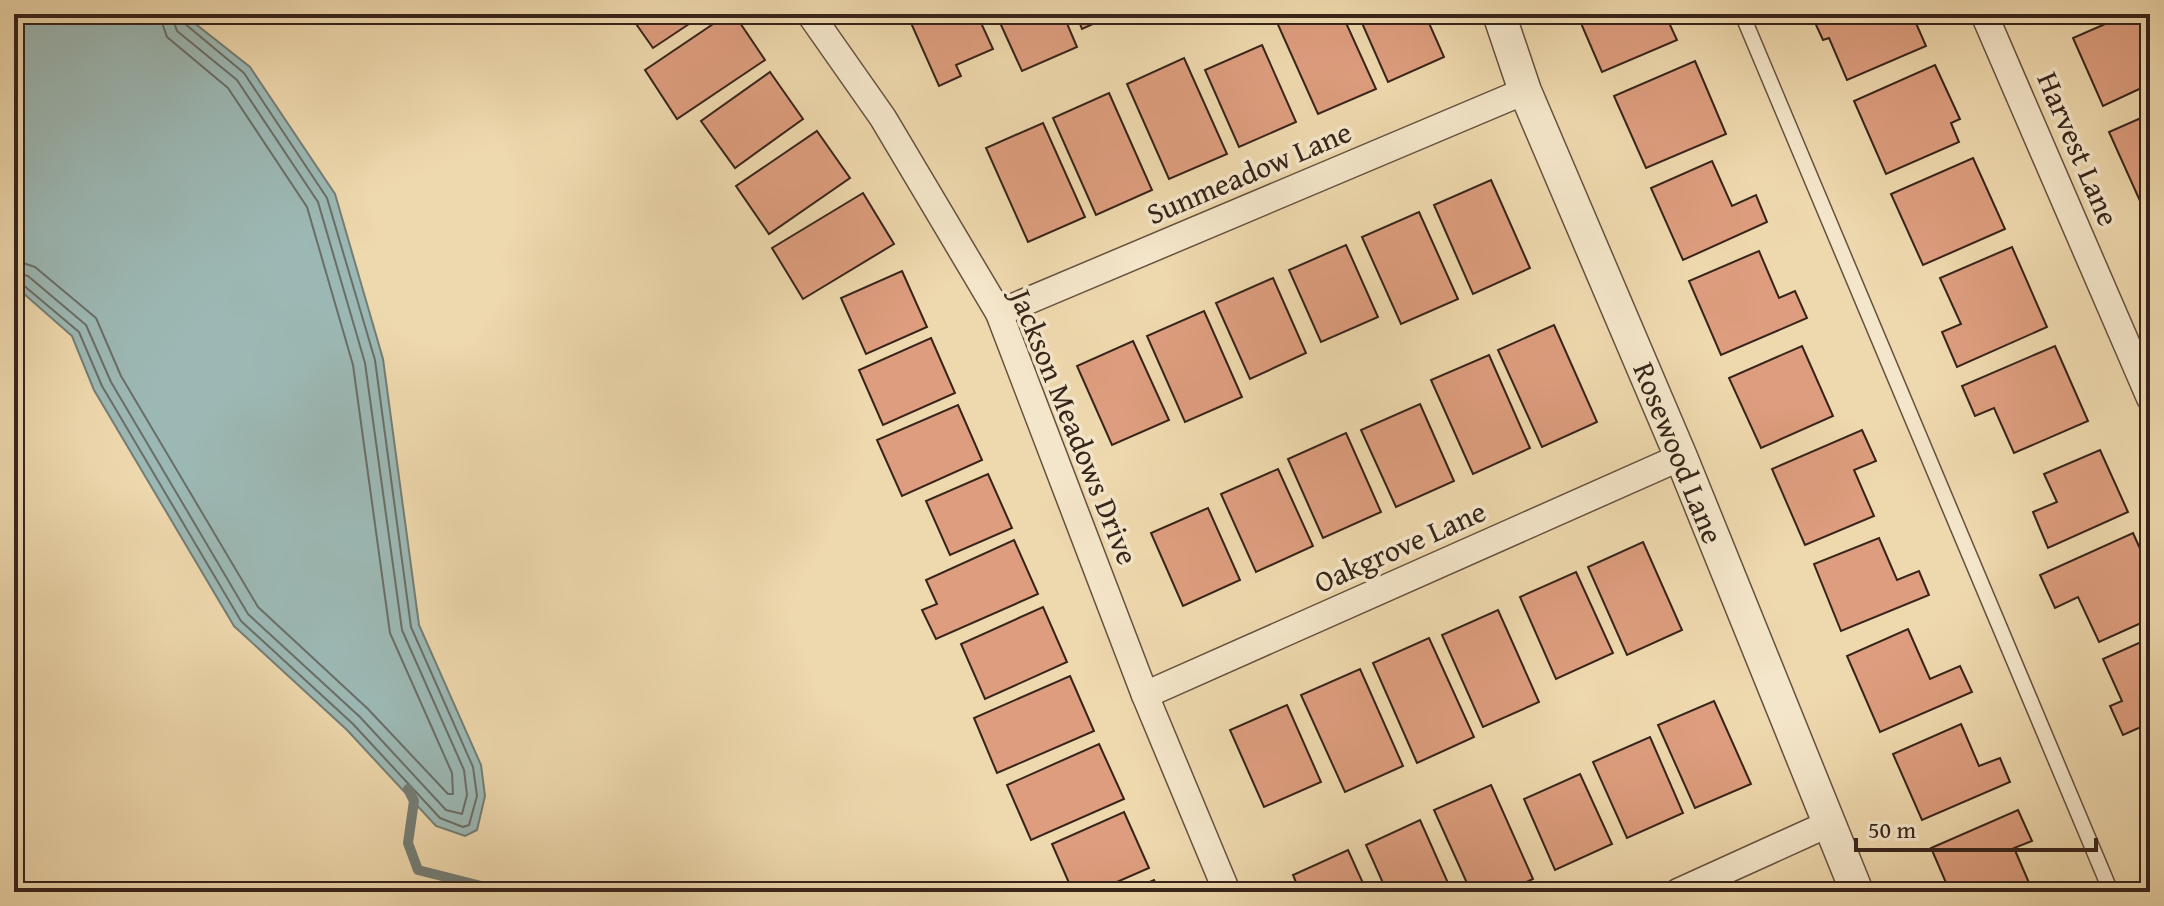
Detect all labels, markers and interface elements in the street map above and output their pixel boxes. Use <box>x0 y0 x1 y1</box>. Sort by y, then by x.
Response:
street label: Harvest Lane <box>2027 65 2131 232</box>
street label: Sunmeadow Lane <box>1139 109 1358 235</box>
street label: Jackson Meadows Drive <box>998 279 1150 571</box>
street label: Rosewood Lane <box>1622 355 1735 550</box>
street label: Oakgrove Lane <box>1307 489 1493 604</box>
scale bar <box>1856 802 2096 852</box>
text: 50 m <box>1868 812 1916 847</box>

